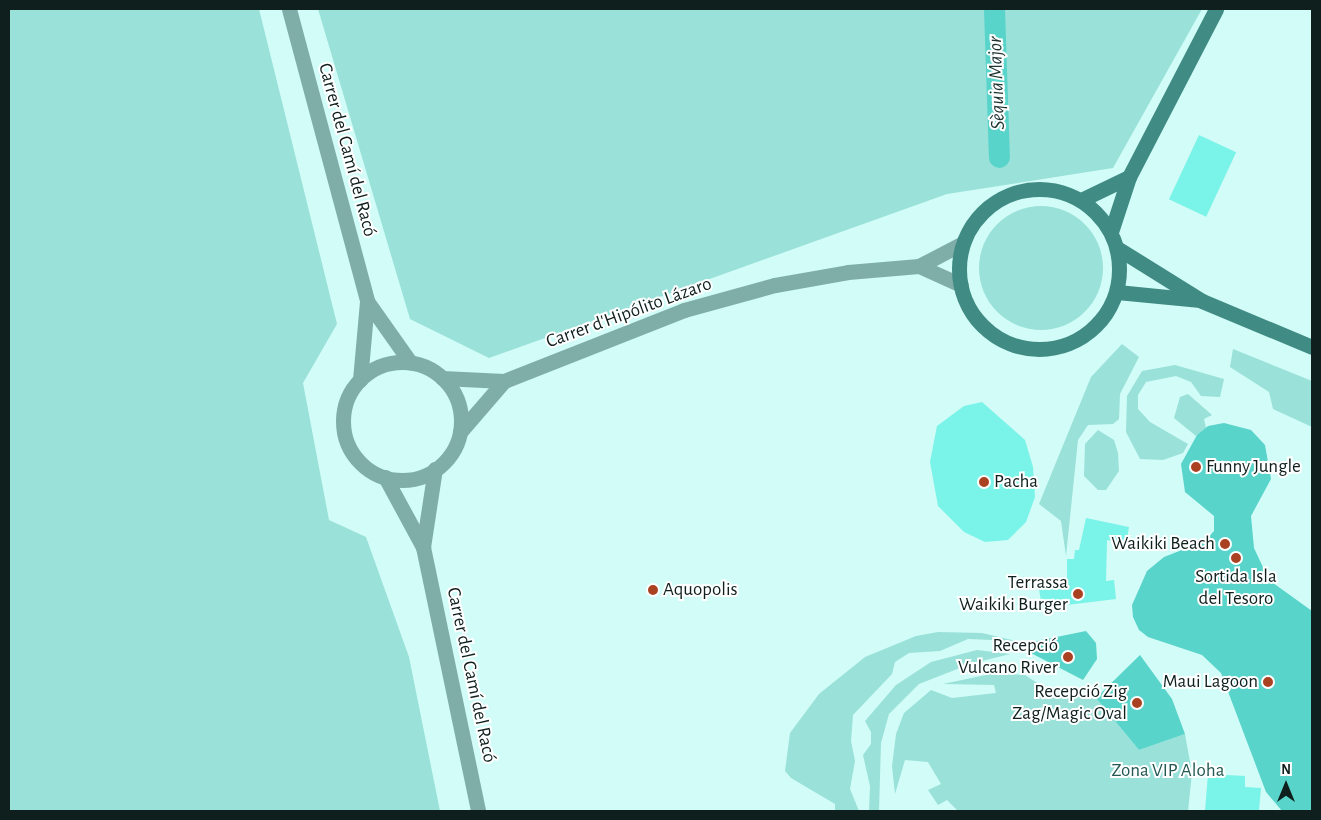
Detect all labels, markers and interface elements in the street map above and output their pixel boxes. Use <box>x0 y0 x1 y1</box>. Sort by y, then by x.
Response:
water label: Sèquia Major <box>983 36 1011 130</box>
street label: Carrer del Camí del Racó <box>313 61 381 239</box>
street label: Carrer d'Hipólito Lázaro <box>543 272 715 354</box>
place label: Funny Jungle <box>1206 456 1301 478</box>
marker: Funny Jungle <box>1190 461 1202 473</box>
place label: Pacha <box>994 471 1038 493</box>
marker: Pacha <box>978 476 990 488</box>
place label: Waikiki Beach <box>1111 533 1215 555</box>
marker: Waikiki Beach <box>1219 538 1231 550</box>
marker: Sortida Isla del Tesoro <box>1230 552 1242 564</box>
place label: Sortida Isla del Tesoro <box>1195 566 1277 610</box>
place label: Terrassa Waikiki Burger <box>959 572 1068 616</box>
place label: Aquopolis <box>663 579 738 601</box>
marker: Aquopolis <box>647 584 659 596</box>
street label: Carrer del Camí del Racó <box>441 585 501 765</box>
marker: Terrassa Waikiki Burger <box>1072 588 1084 600</box>
place label: Recepció Vulcano River <box>958 635 1058 679</box>
marker: Recepció Vulcano River <box>1062 651 1074 663</box>
place label: Maui Lagoon <box>1163 671 1258 693</box>
marker: Maui Lagoon <box>1262 676 1274 688</box>
place label: Recepció Zig Zag/Magic Oval <box>1012 681 1127 725</box>
marker: Recepció Zig Zag/Magic Oval <box>1131 697 1143 709</box>
park label: Zona VIP Aloha <box>1112 760 1224 782</box>
north arrow <box>1261 760 1311 810</box>
text: N <box>1281 763 1291 777</box>

